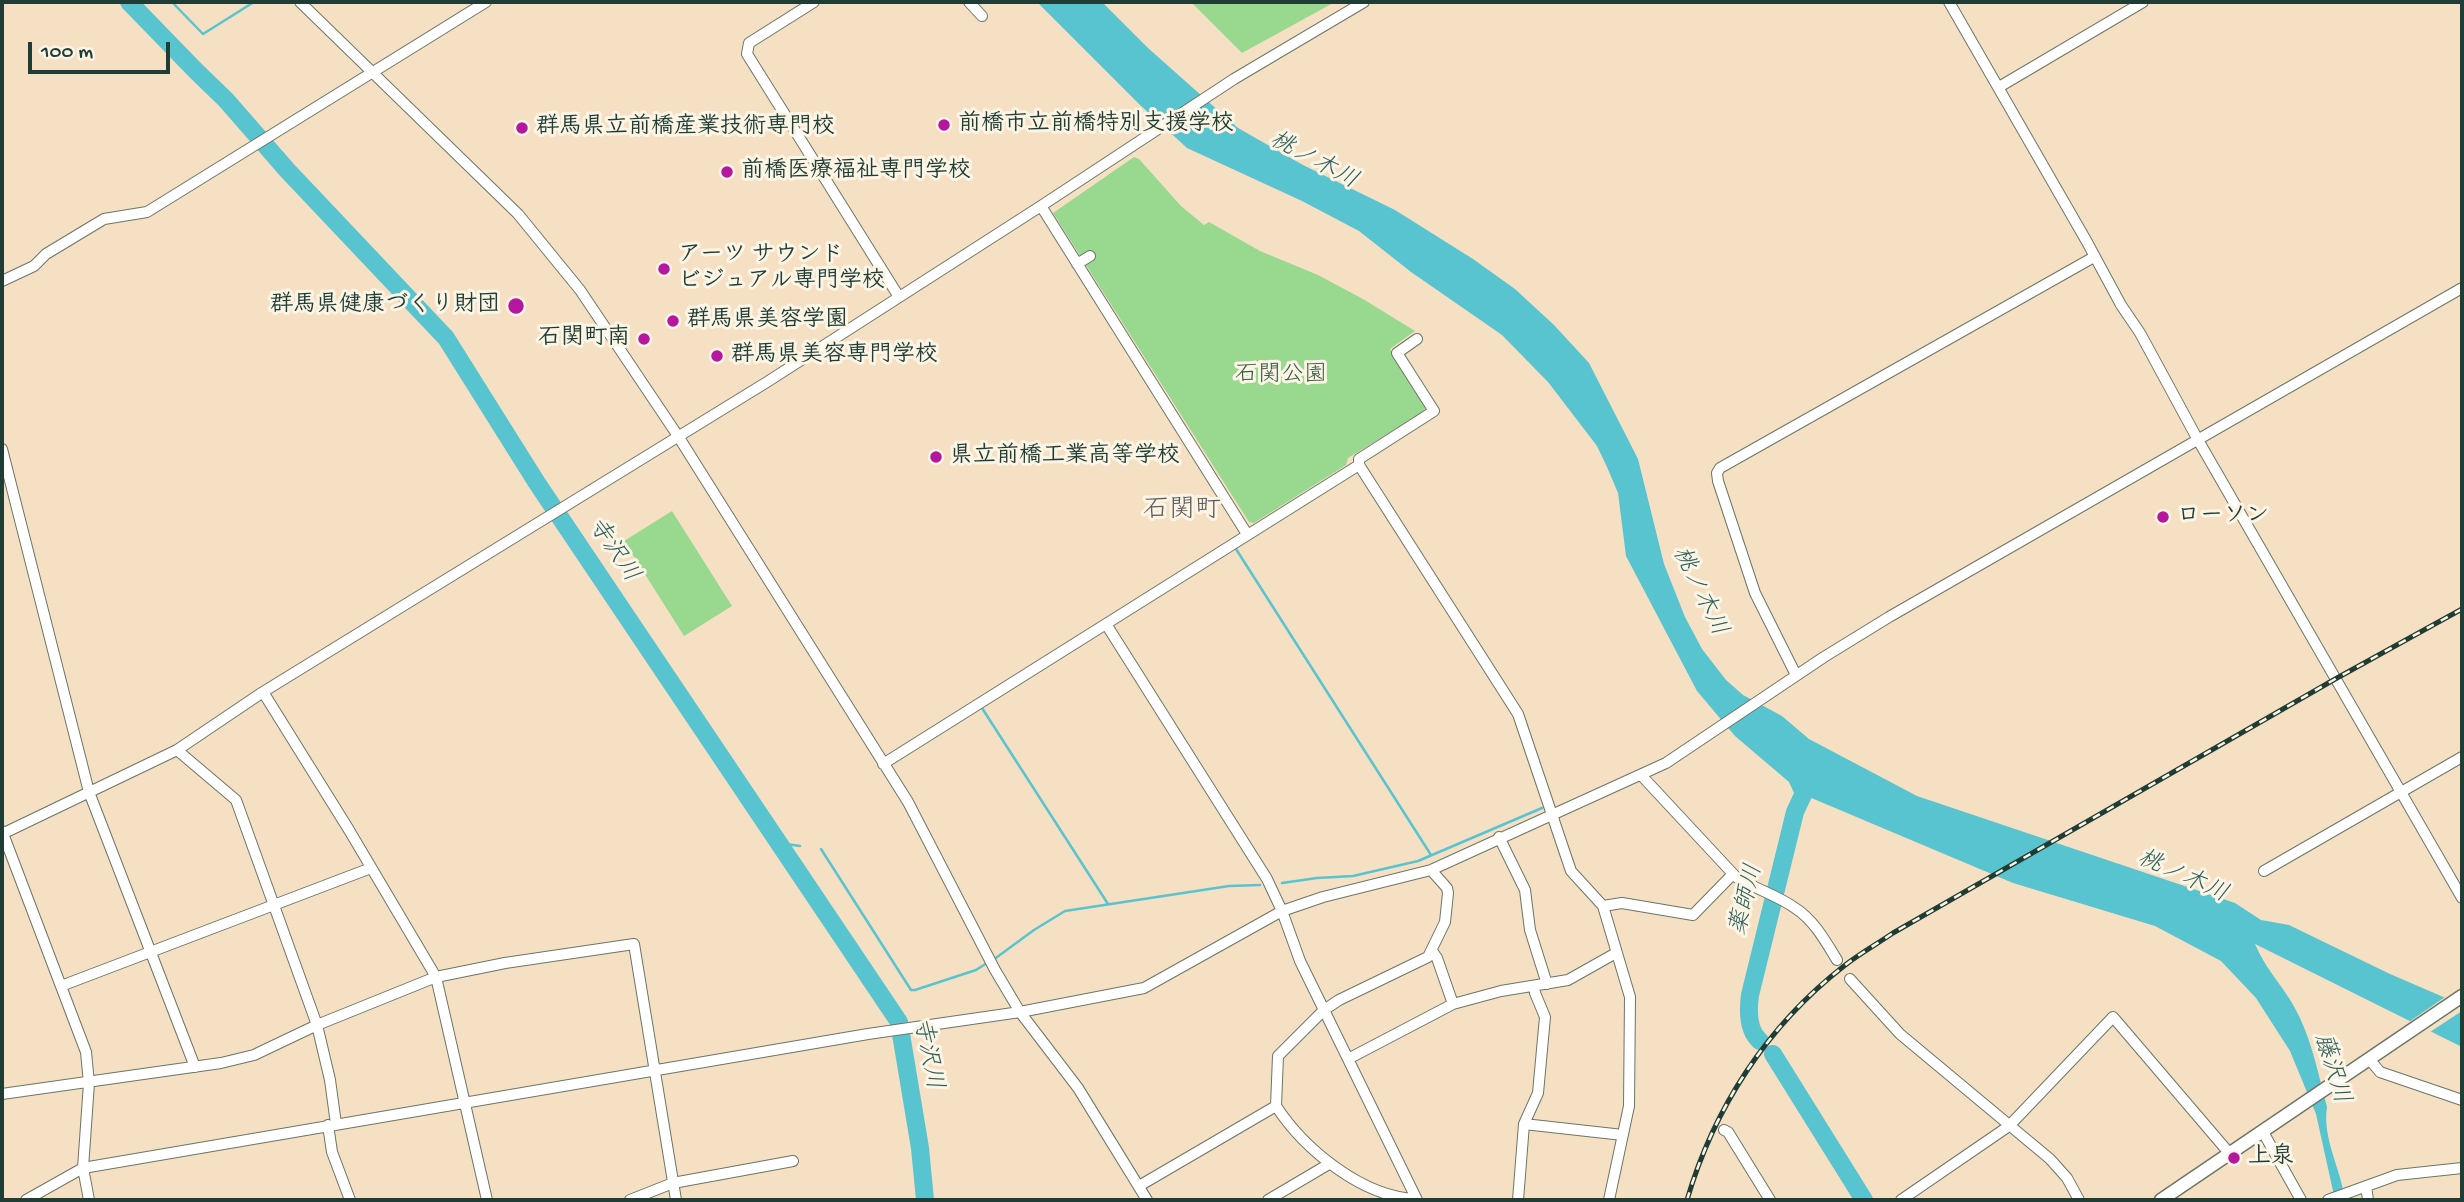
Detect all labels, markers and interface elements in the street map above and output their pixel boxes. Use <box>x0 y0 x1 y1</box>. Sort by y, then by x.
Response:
scale bar <box>32 28 173 72</box>
text: 100 m <box>41 41 93 66</box>
place label: 前橋市立前橋特別支援学校 <box>958 111 1234 139</box>
place label: 群馬県立前橋産業技術専門校 <box>536 114 835 142</box>
marker: 前橋市立前橋特別支援学校 <box>936 117 952 133</box>
marker: 群馬県立前橋産業技術専門校 <box>514 120 530 136</box>
water label: 桃ノ木川 <box>1264 127 1362 197</box>
place label: 前橋医療福祉専門学校 <box>741 158 971 186</box>
marker: 前橋医療福祉専門学校 <box>719 164 735 180</box>
place label: アーツ サウンド ビジュアル専門学校 <box>678 242 885 296</box>
marker: アーツ サウンド ビジュアル専門学校 <box>656 261 672 277</box>
place label: 群馬県健康づくり財団 <box>270 292 500 320</box>
marker: 群馬県健康づくり財団 <box>506 296 526 316</box>
place label: 群馬県美容学園 <box>687 307 848 335</box>
marker: 群馬県美容学園 <box>665 313 681 329</box>
place label: 石関町南 <box>538 325 630 353</box>
marker: 石関町南 <box>636 331 652 347</box>
place label: 群馬県美容専門学校 <box>731 342 938 370</box>
marker: 群馬県美容専門学校 <box>709 348 725 364</box>
park label: 石関公園 <box>1235 362 1327 390</box>
place label: 県立前橋工業高等学校 <box>950 443 1180 471</box>
marker: 県立前橋工業高等学校 <box>928 449 944 465</box>
district label: 石関町 <box>1143 496 1221 528</box>
place label: ローソン <box>2177 503 2269 531</box>
marker: ローソン <box>2155 509 2171 525</box>
water label: 寺沢川 <box>580 513 644 589</box>
water label: 桃ノ木川 <box>1664 543 1732 641</box>
water label: 桃ノ木川 <box>2132 845 2232 911</box>
water label: 薬師川 <box>1725 862 1771 938</box>
water label: 寺沢川 <box>905 1016 947 1092</box>
water label: 藤沢川 <box>2306 1030 2354 1108</box>
place label: 上泉 <box>2248 1144 2294 1172</box>
marker: 上泉 <box>2226 1150 2242 1166</box>

